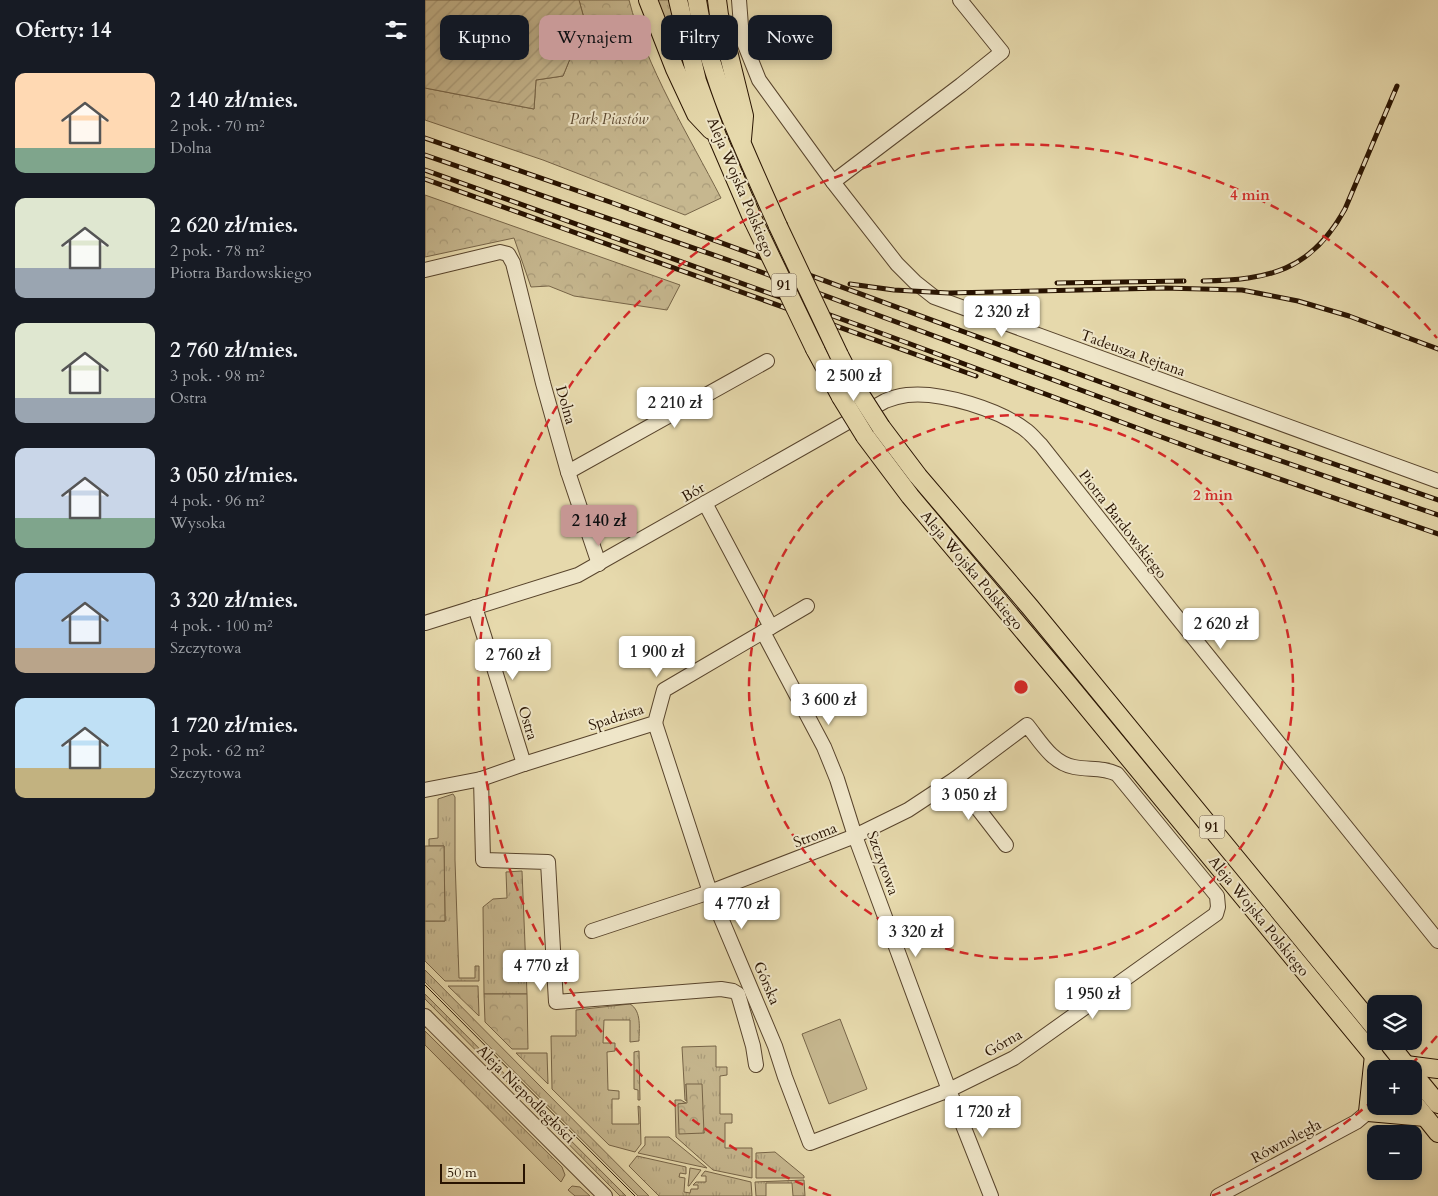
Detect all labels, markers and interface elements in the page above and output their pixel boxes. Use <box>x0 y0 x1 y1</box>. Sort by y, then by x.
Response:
chip: Kupno <box>440 15 529 60</box>
chip: Wynajem <box>539 15 651 60</box>
chip: Filtry <box>661 15 738 60</box>
chip: Nowe <box>748 15 832 60</box>
text: Oferty: 14 <box>15 16 111 45</box>
icon: filters <box>382 16 410 44</box>
text: 2 140 zł/mies. <box>170 86 298 115</box>
icon: home <box>55 93 115 153</box>
park label: Park Piastów <box>570 109 649 129</box>
street label: Aleja Wojska Polskiego <box>703 114 779 260</box>
text: 2 pok. · 70 m² <box>170 115 265 137</box>
text: Dolna <box>170 137 212 159</box>
text: 4 min <box>1230 185 1270 205</box>
text: 2 620 zł/mies. <box>170 211 298 240</box>
icon: home <box>55 218 115 278</box>
text: 2 pok. · 78 m² <box>170 240 265 262</box>
text: Piotra Bardowskiego <box>170 262 312 284</box>
road number: 91 <box>771 274 797 296</box>
pin: 2 320 zł <box>950 296 1054 338</box>
text: 2 320 zł <box>975 301 1029 323</box>
street label: Tadeusza Rejtana <box>1078 325 1189 381</box>
text: 2 760 zł/mies. <box>170 336 298 365</box>
icon: home <box>55 343 115 403</box>
pin: 2 500 zł <box>802 360 906 402</box>
text: 3 pok. · 98 m² <box>170 365 265 387</box>
text: 2 500 zł <box>827 365 881 387</box>
street label: Dolna <box>551 383 581 427</box>
pin: 2 210 zł <box>623 386 727 429</box>
text: Ostra <box>170 387 207 409</box>
text: 2 210 zł <box>648 392 702 414</box>
text: 3 050 zł/mies. <box>170 461 298 490</box>
street label: Piotra Bardowskiego <box>1074 466 1172 582</box>
icon: home <box>55 468 115 528</box>
street label: Bór <box>678 477 709 507</box>
text: 2 min <box>1193 485 1233 505</box>
text: 4 pok. · 96 m² <box>170 490 265 512</box>
pin: 2 140 zł <box>547 504 651 547</box>
street label: Aleja Wojska Polskiego <box>916 506 1028 634</box>
text: 2 140 zł <box>572 510 626 532</box>
text: Wysoka <box>170 512 226 534</box>
text: 3 320 zł/mies. <box>170 586 298 615</box>
icon: home <box>55 593 115 653</box>
pin: 2 620 zł <box>1169 608 1273 650</box>
text: 2 620 zł <box>1194 613 1248 635</box>
text: 4 pok. · 100 m² <box>170 615 273 637</box>
pin: 1 900 zł <box>605 636 709 678</box>
text: Szczytowa <box>170 637 242 659</box>
pin: 2 760 zł <box>461 638 565 681</box>
text: 1 900 zł <box>630 641 684 663</box>
text: 2 760 zł <box>486 644 540 666</box>
centre of rings <box>1012 678 1030 696</box>
pin: 3 600 zł <box>777 684 881 726</box>
text: 3 600 zł <box>802 689 856 711</box>
street label: Spadzista <box>586 699 647 735</box>
street label: Ostra <box>513 703 543 743</box>
text: 1 720 zł/mies. <box>170 711 298 740</box>
icon: home <box>55 718 115 778</box>
text: 2 pok. · 62 m² <box>170 740 265 762</box>
text: Szczytowa <box>170 762 242 784</box>
pin: 3 050 zł <box>917 778 1021 821</box>
text: 3 050 zł <box>942 784 996 806</box>
road number: 91 <box>1199 816 1225 839</box>
street label: Stroma <box>790 817 840 852</box>
street label: Szczytowa <box>862 828 904 898</box>
street label: Aleja Wojska Polskiego <box>1204 851 1314 981</box>
pin: 4 770 zł <box>690 888 794 930</box>
text: 4 770 zł <box>715 893 769 915</box>
pin: 3 320 zł <box>864 916 968 958</box>
text: 3 320 zł <box>889 921 943 943</box>
pin: 4 770 zł <box>489 950 593 992</box>
text: 4 770 zł <box>514 955 568 977</box>
street label: Górska <box>749 958 785 1008</box>
pin: 1 950 zł <box>1041 978 1145 1020</box>
text: 1 950 zł <box>1066 983 1120 1005</box>
map controls <box>1367 995 1422 1180</box>
button: layers <box>1367 995 1422 1050</box>
street label: Górna <box>980 1024 1026 1062</box>
street label: Aleja Niepodległości <box>472 1040 580 1148</box>
button: + <box>1367 1060 1422 1115</box>
pin: 1 720 zł <box>931 1096 1035 1138</box>
text: 1 720 zł <box>956 1101 1010 1123</box>
street label: Równoległa <box>1247 1114 1325 1168</box>
button: − <box>1367 1125 1422 1180</box>
scale bar <box>440 1161 525 1184</box>
text: 50 m <box>447 1163 477 1182</box>

